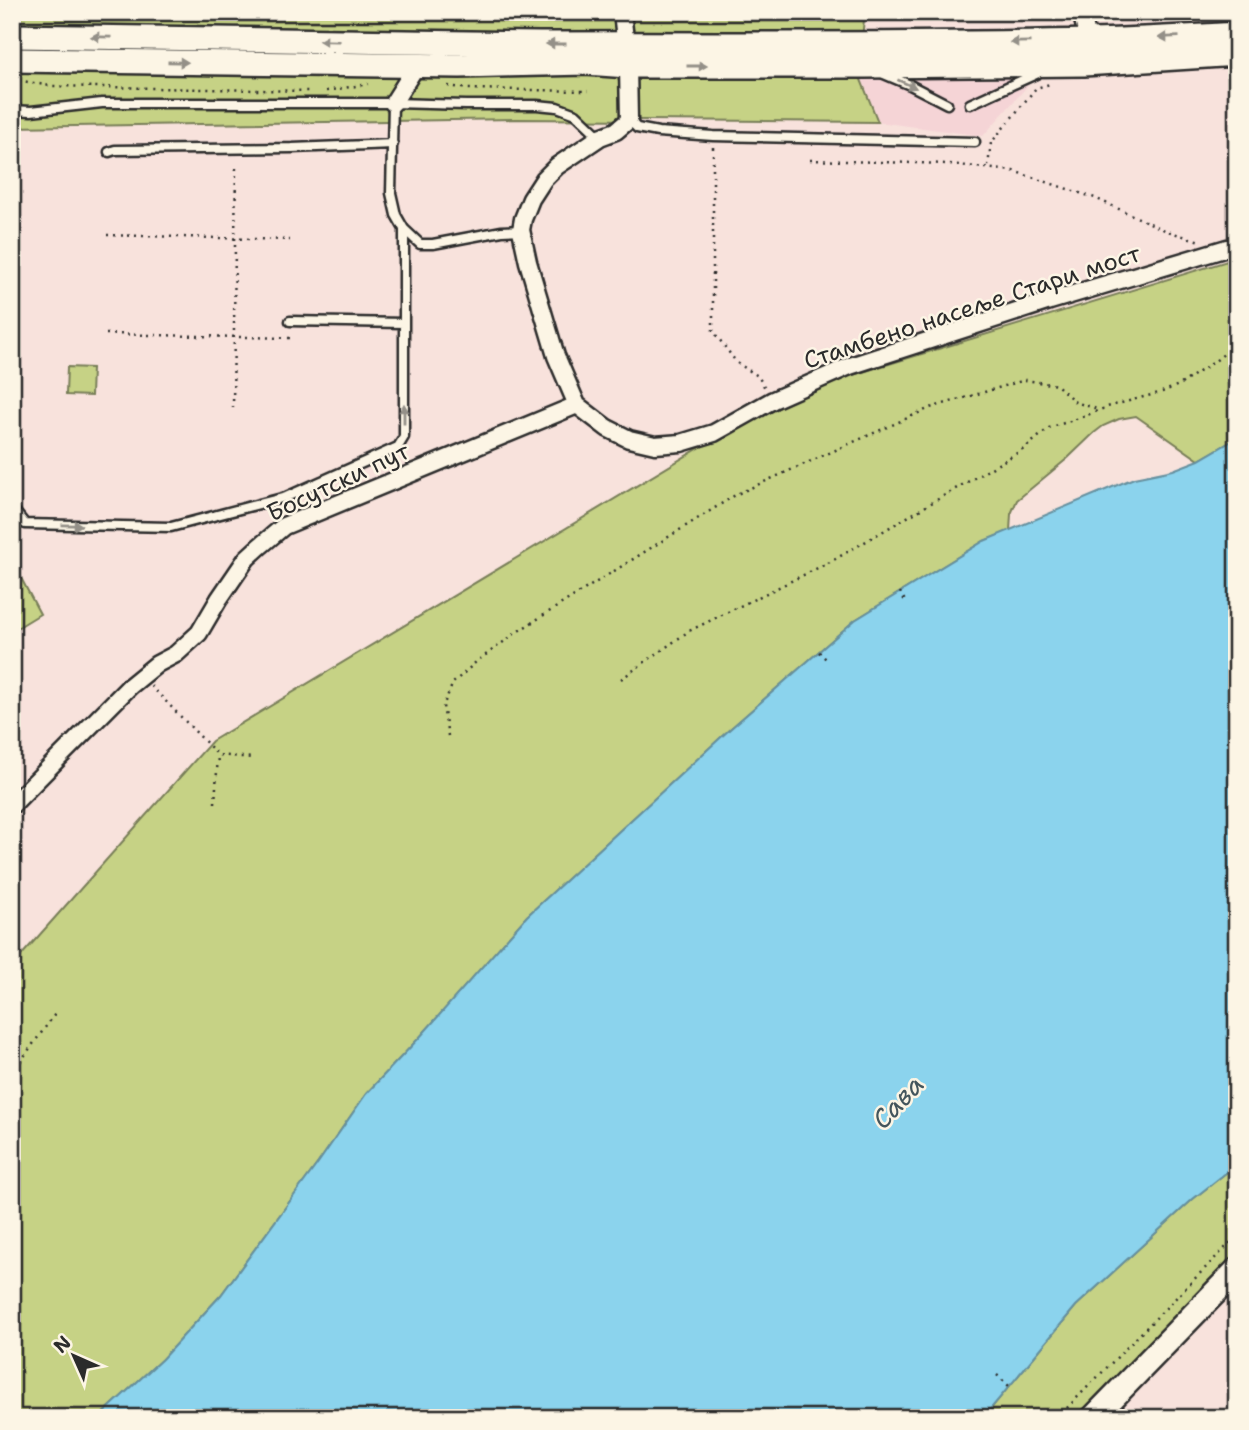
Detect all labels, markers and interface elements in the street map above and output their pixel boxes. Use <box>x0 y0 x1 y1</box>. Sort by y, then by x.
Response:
one-way arrow <box>90 31 112 43</box>
one-way arrow <box>1157 32 1179 43</box>
one-way arrow <box>317 35 339 46</box>
one-way arrow <box>1009 36 1031 48</box>
one-way arrow <box>545 38 567 50</box>
one-way arrow <box>168 56 190 68</box>
one-way arrow <box>686 60 708 72</box>
one-way arrow <box>896 79 917 90</box>
street label: Стамбено насеље Стари мост <box>800 237 1145 377</box>
one-way arrow <box>398 403 410 425</box>
street label: Босутски пут <box>262 435 415 529</box>
one-way arrow <box>62 519 84 531</box>
water label: Сава <box>864 1067 931 1136</box>
north arrow <box>38 1322 108 1392</box>
text: N <box>48 1330 76 1358</box>

